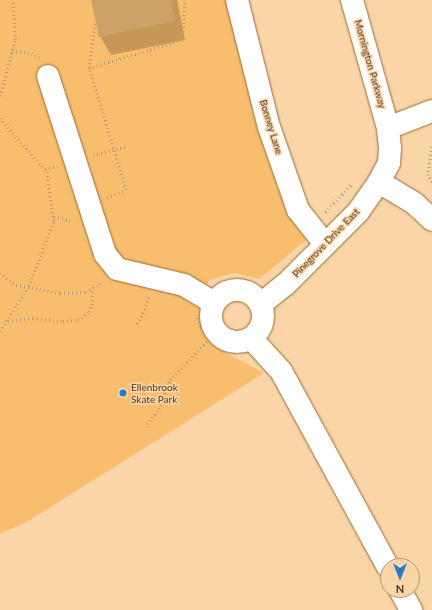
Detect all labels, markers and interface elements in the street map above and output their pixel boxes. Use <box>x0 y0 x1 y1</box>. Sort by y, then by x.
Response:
street label: Mornington Parkway <box>352 18 388 110</box>
street label: Bonney Lane <box>257 98 285 156</box>
street label: Pinegrove Drive East <box>290 206 362 280</box>
place label: Ellenbrook Skate Park <box>131 381 178 404</box>
marker: Ellenbrook Skate Park <box>118 388 128 398</box>
north arrow <box>380 558 420 598</box>
text: N <box>396 583 404 596</box>

